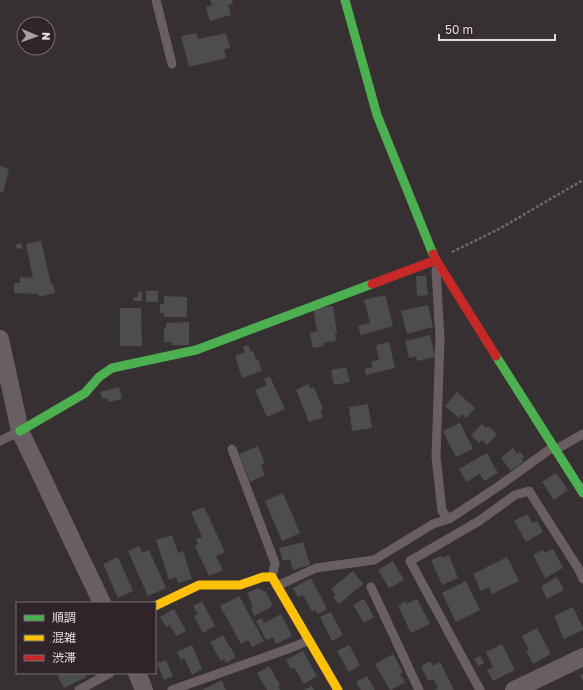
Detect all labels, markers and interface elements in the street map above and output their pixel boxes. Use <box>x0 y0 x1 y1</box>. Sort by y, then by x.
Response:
north arrow <box>16 16 56 56</box>
scale bar <box>439 16 555 42</box>
text: 50 m <box>445 22 473 37</box>
text: N <box>40 32 53 41</box>
legend <box>16 602 156 674</box>
text: 順調 <box>52 610 76 625</box>
text: 混雑 <box>52 630 76 645</box>
text: 渋滞 <box>52 650 76 665</box>

